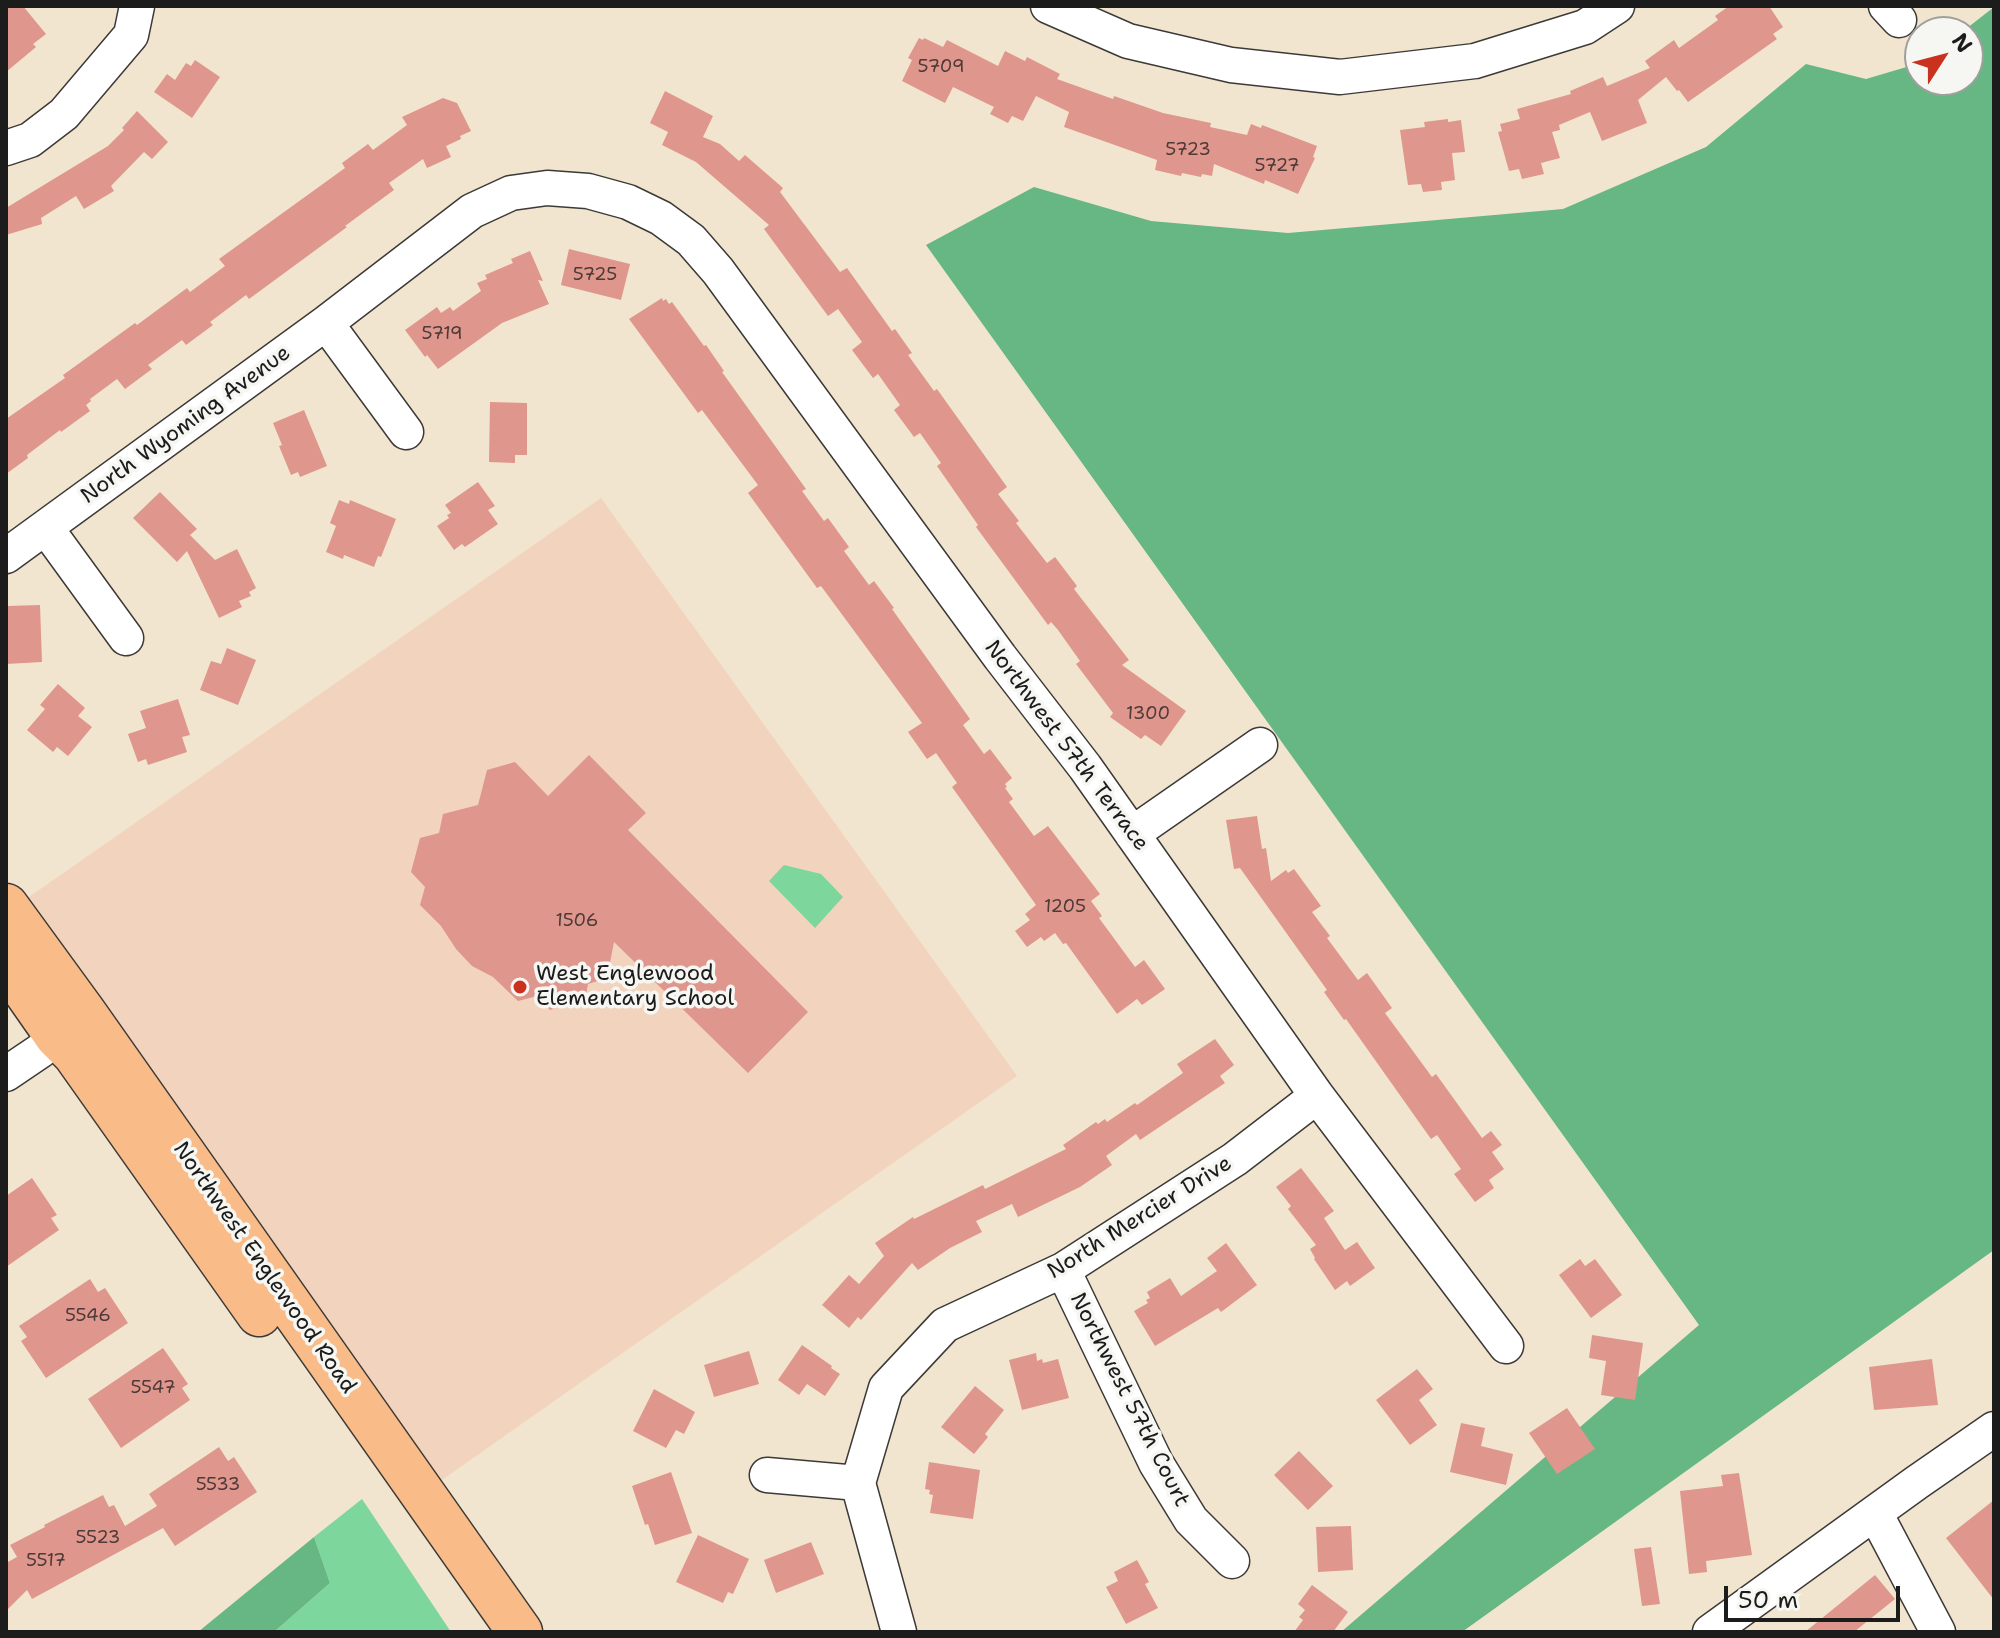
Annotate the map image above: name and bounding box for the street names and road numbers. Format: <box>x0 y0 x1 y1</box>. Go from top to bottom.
street label: North Wyoming Avenue <box>76 340 296 510</box>
street label: Northwest 57th Terrace <box>978 636 1154 856</box>
street label: Northwest Englewood Road <box>167 1137 361 1399</box>
street label: North Mercier Drive <box>1043 1151 1237 1285</box>
street label: Northwest 57th Court <box>1064 1289 1194 1511</box>

